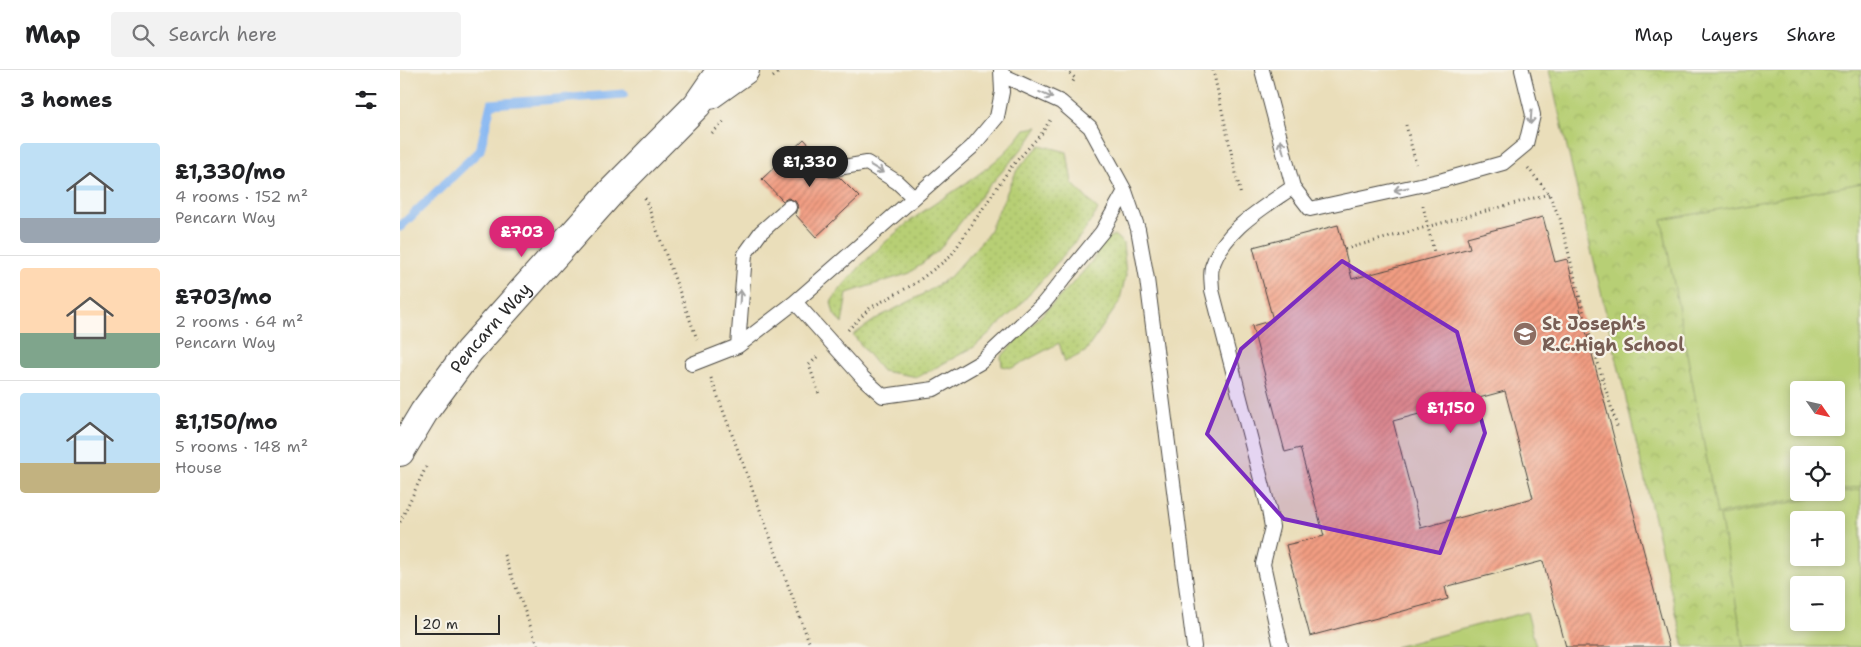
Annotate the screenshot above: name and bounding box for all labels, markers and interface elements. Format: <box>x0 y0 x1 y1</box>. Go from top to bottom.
search box <box>111 12 461 57</box>
text: Map <box>25 19 81 51</box>
icon: search <box>129 21 157 49</box>
text: Search here <box>169 22 277 47</box>
text: Map <box>1635 23 1673 47</box>
text: Layers <box>1701 23 1758 47</box>
text: Share <box>1786 23 1836 47</box>
text: 3 homes <box>20 86 112 114</box>
icon: filters <box>352 86 380 114</box>
one-way arrow <box>1038 91 1053 100</box>
one-way arrow <box>1526 109 1536 125</box>
one-way arrow <box>1277 139 1286 155</box>
pin: £1,330 <box>769 146 851 188</box>
text: £1,330 <box>783 151 837 172</box>
text: £1,330/mo <box>175 158 286 186</box>
icon: home <box>60 163 120 223</box>
one-way arrow <box>869 165 883 175</box>
one-way arrow <box>1394 185 1410 195</box>
text: 4 rooms · 152 m² <box>175 186 308 207</box>
text: Pencarn Way <box>175 207 276 228</box>
pin: £703 <box>492 216 552 258</box>
text: £703 <box>500 221 544 242</box>
street label: Pencarn Way <box>444 277 537 378</box>
text: £703/mo <box>175 283 272 311</box>
icon: home <box>60 288 120 348</box>
one-way arrow <box>736 289 745 305</box>
text: 2 rooms · 64 m² <box>175 311 303 332</box>
place label: St Joseph's R.C.High School <box>1542 312 1685 357</box>
school or university icon: St Joseph's R.C.High School <box>1512 321 1538 347</box>
text: Pencarn Way <box>175 332 276 353</box>
north arrow <box>1790 381 1845 436</box>
map controls <box>1790 381 1845 631</box>
pin: £1,150 <box>1410 392 1492 434</box>
text: £1,150 <box>1427 397 1475 418</box>
text: £1,150/mo <box>175 408 278 436</box>
icon: home <box>60 413 120 473</box>
text: 5 rooms · 148 m² <box>175 436 308 457</box>
button: locate <box>1790 446 1845 501</box>
text: House <box>175 457 222 478</box>
button: + <box>1790 511 1845 566</box>
button: − <box>1790 576 1845 631</box>
scale bar <box>415 612 500 635</box>
text: 20 m <box>422 615 458 633</box>

